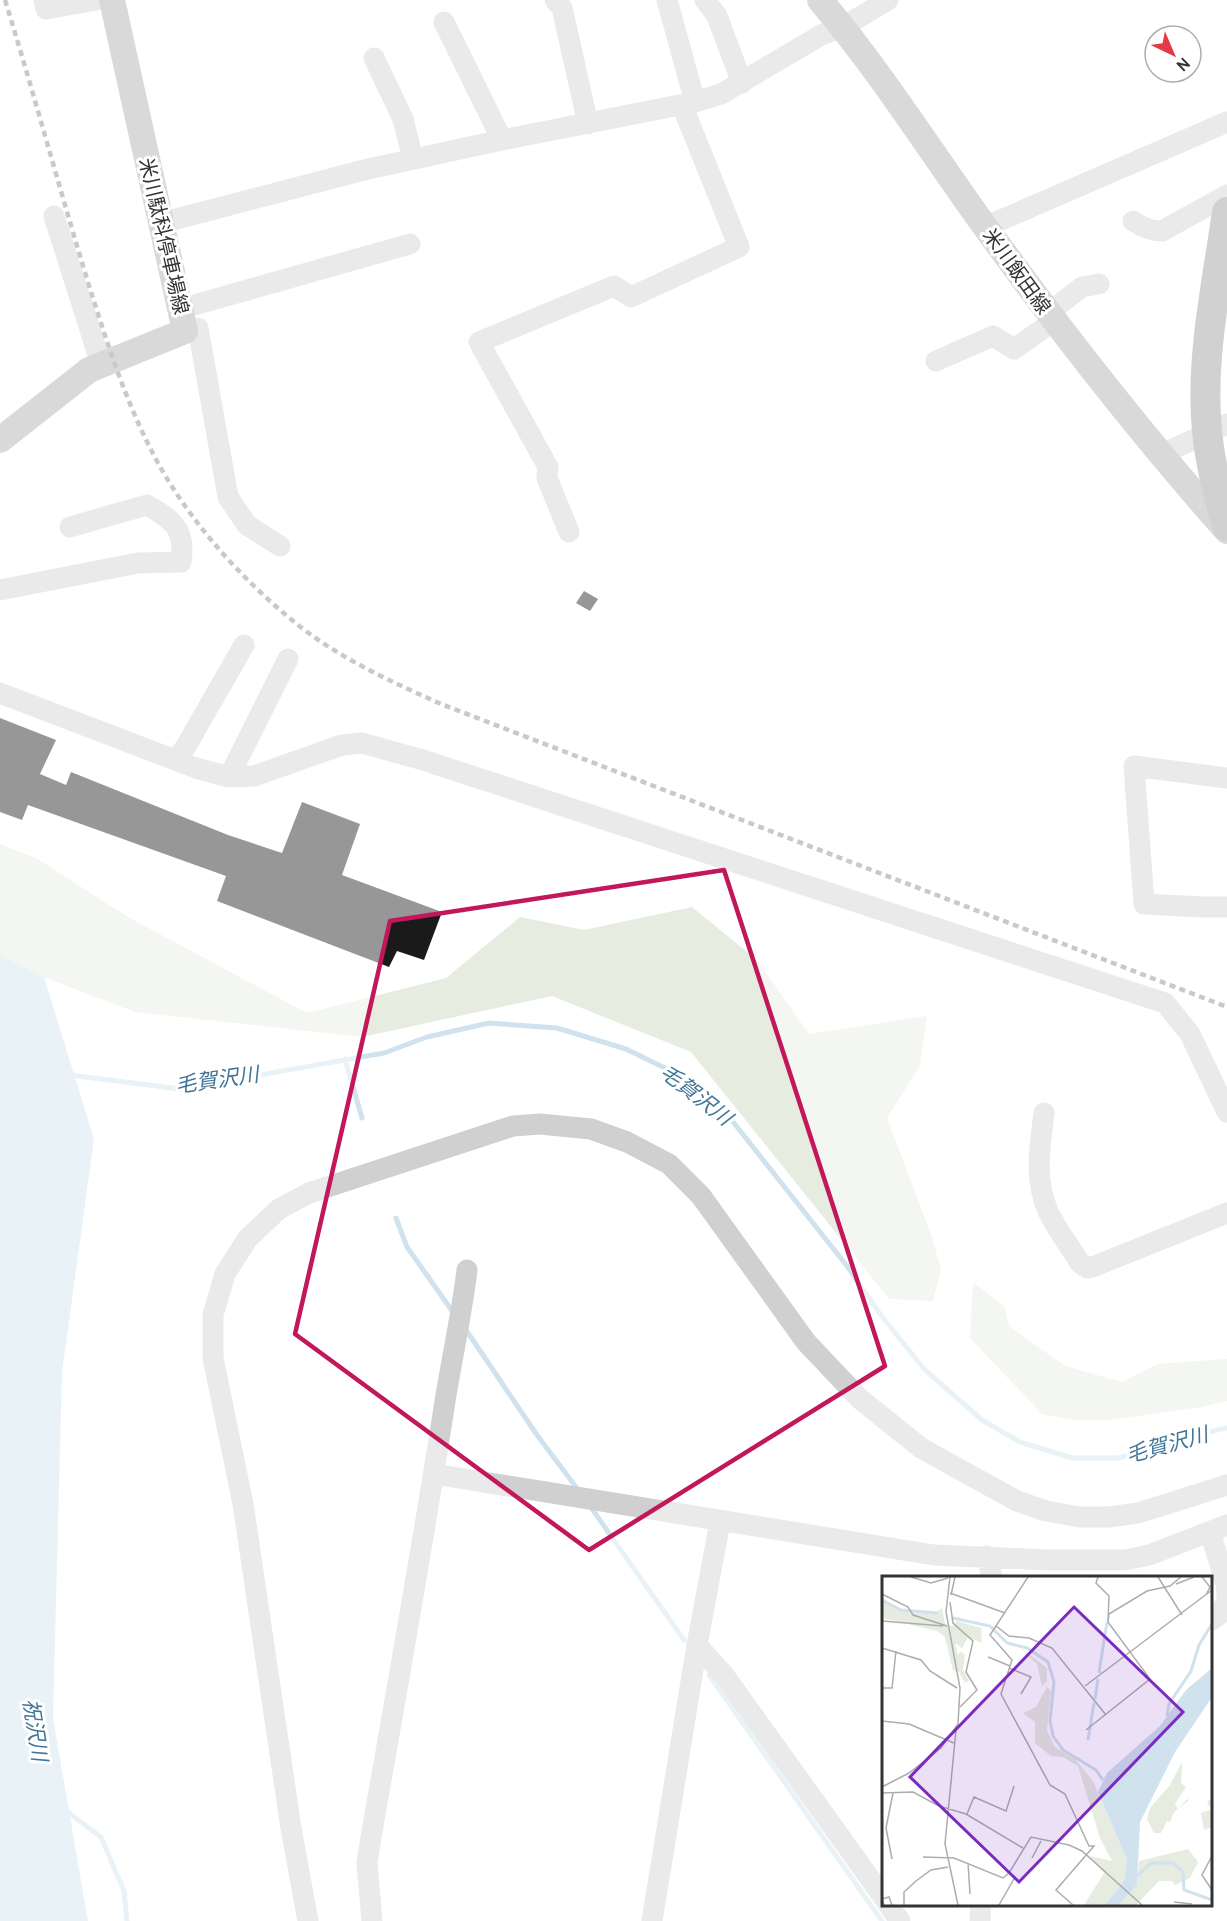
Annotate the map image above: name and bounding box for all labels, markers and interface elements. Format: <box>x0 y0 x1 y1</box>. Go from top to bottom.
north arrow <box>1143 24 1203 84</box>
text: N <box>1171 52 1193 75</box>
street label: 米川駄科停車場線 <box>131 156 193 317</box>
street label: 米川飯田線 <box>975 224 1055 320</box>
water label: 毛賀沢川 <box>654 1060 738 1134</box>
water label: 毛賀沢川 <box>174 1062 263 1101</box>
water label: 毛賀沢川 <box>1123 1422 1213 1470</box>
inset map <box>882 1576 1212 1906</box>
water label: 祝沢川 <box>15 1697 52 1765</box>

